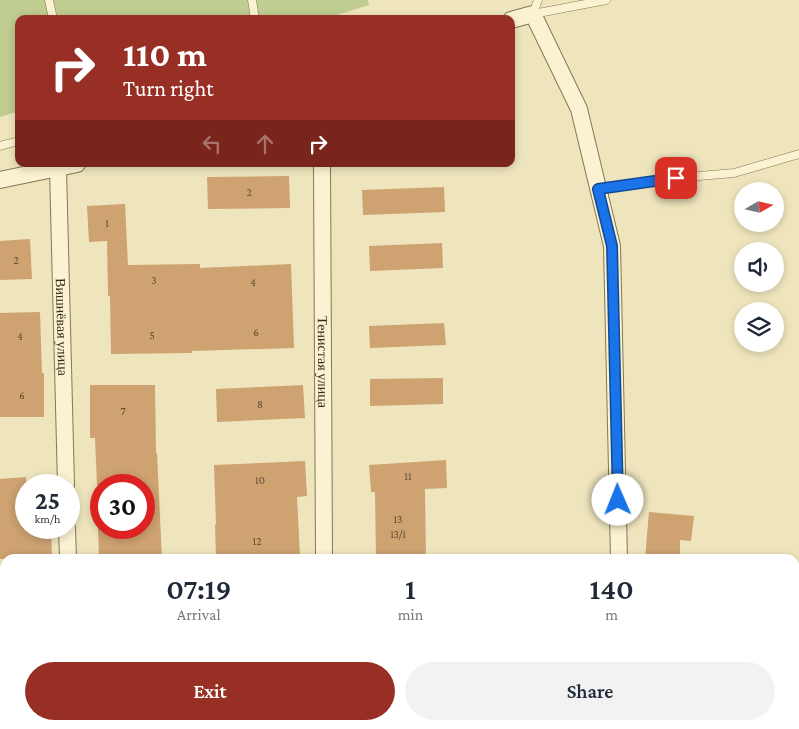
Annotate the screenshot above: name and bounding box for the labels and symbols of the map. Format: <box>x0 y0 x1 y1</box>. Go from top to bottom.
pin <box>655 157 697 199</box>
north arrow <box>734 182 784 232</box>
house number: 2 <box>246 186 252 198</box>
house number: 1 <box>105 217 109 229</box>
house number: 2 <box>13 254 19 266</box>
house number: 3 <box>151 274 157 286</box>
house number: 4 <box>250 276 256 288</box>
street label: Вишнёвая улица <box>53 278 71 377</box>
street label: Тенистая улица <box>315 316 331 409</box>
house number: 6 <box>253 326 259 338</box>
house number: 5 <box>149 329 155 341</box>
house number: 4 <box>17 330 23 342</box>
house number: 6 <box>19 389 25 401</box>
house number: 8 <box>257 398 263 410</box>
house number: 7 <box>120 405 126 417</box>
house number: 11 <box>404 470 412 482</box>
position arrow <box>591 473 643 525</box>
speed limit sign: 30 <box>90 474 155 539</box>
house number: 10 <box>255 474 265 486</box>
house number: 13 <box>394 513 402 525</box>
house number: 13/1 <box>390 528 406 540</box>
house number: 12 <box>253 535 261 547</box>

